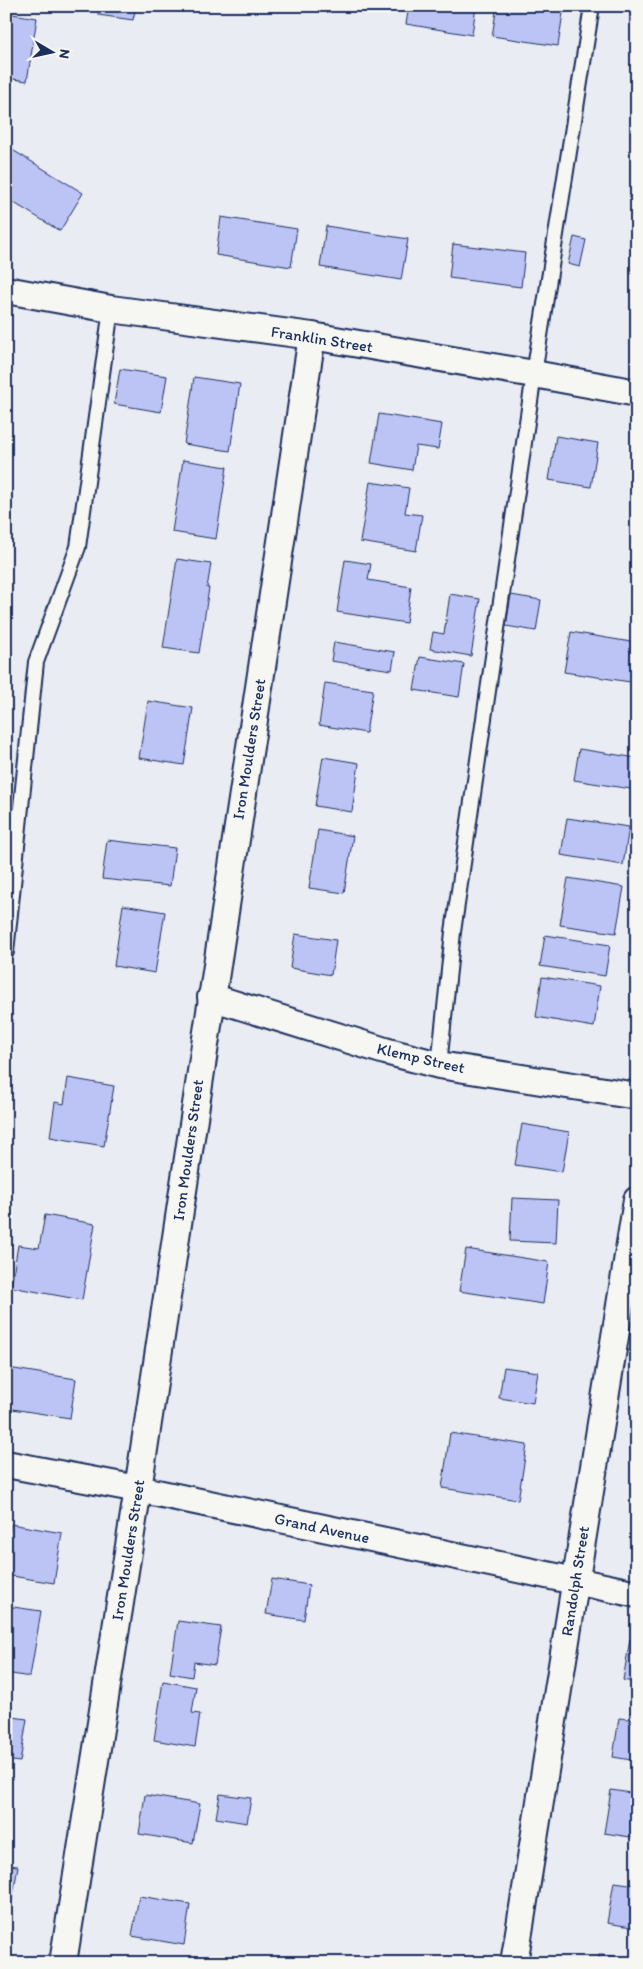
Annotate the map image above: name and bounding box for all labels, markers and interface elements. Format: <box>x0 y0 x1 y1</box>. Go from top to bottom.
north arrow <box>28 28 78 78</box>
text: N <box>55 48 73 60</box>
street label: Franklin Street <box>270 322 374 356</box>
street label: Iron Moulders Street <box>228 677 270 821</box>
street label: Klemp Street <box>375 1039 467 1077</box>
street label: Iron Moulders Street <box>169 1078 207 1222</box>
street label: Iron Moulders Street <box>107 1478 149 1622</box>
street label: Grand Avenue <box>273 1509 371 1547</box>
street label: Randolph Street <box>557 1525 593 1637</box>

